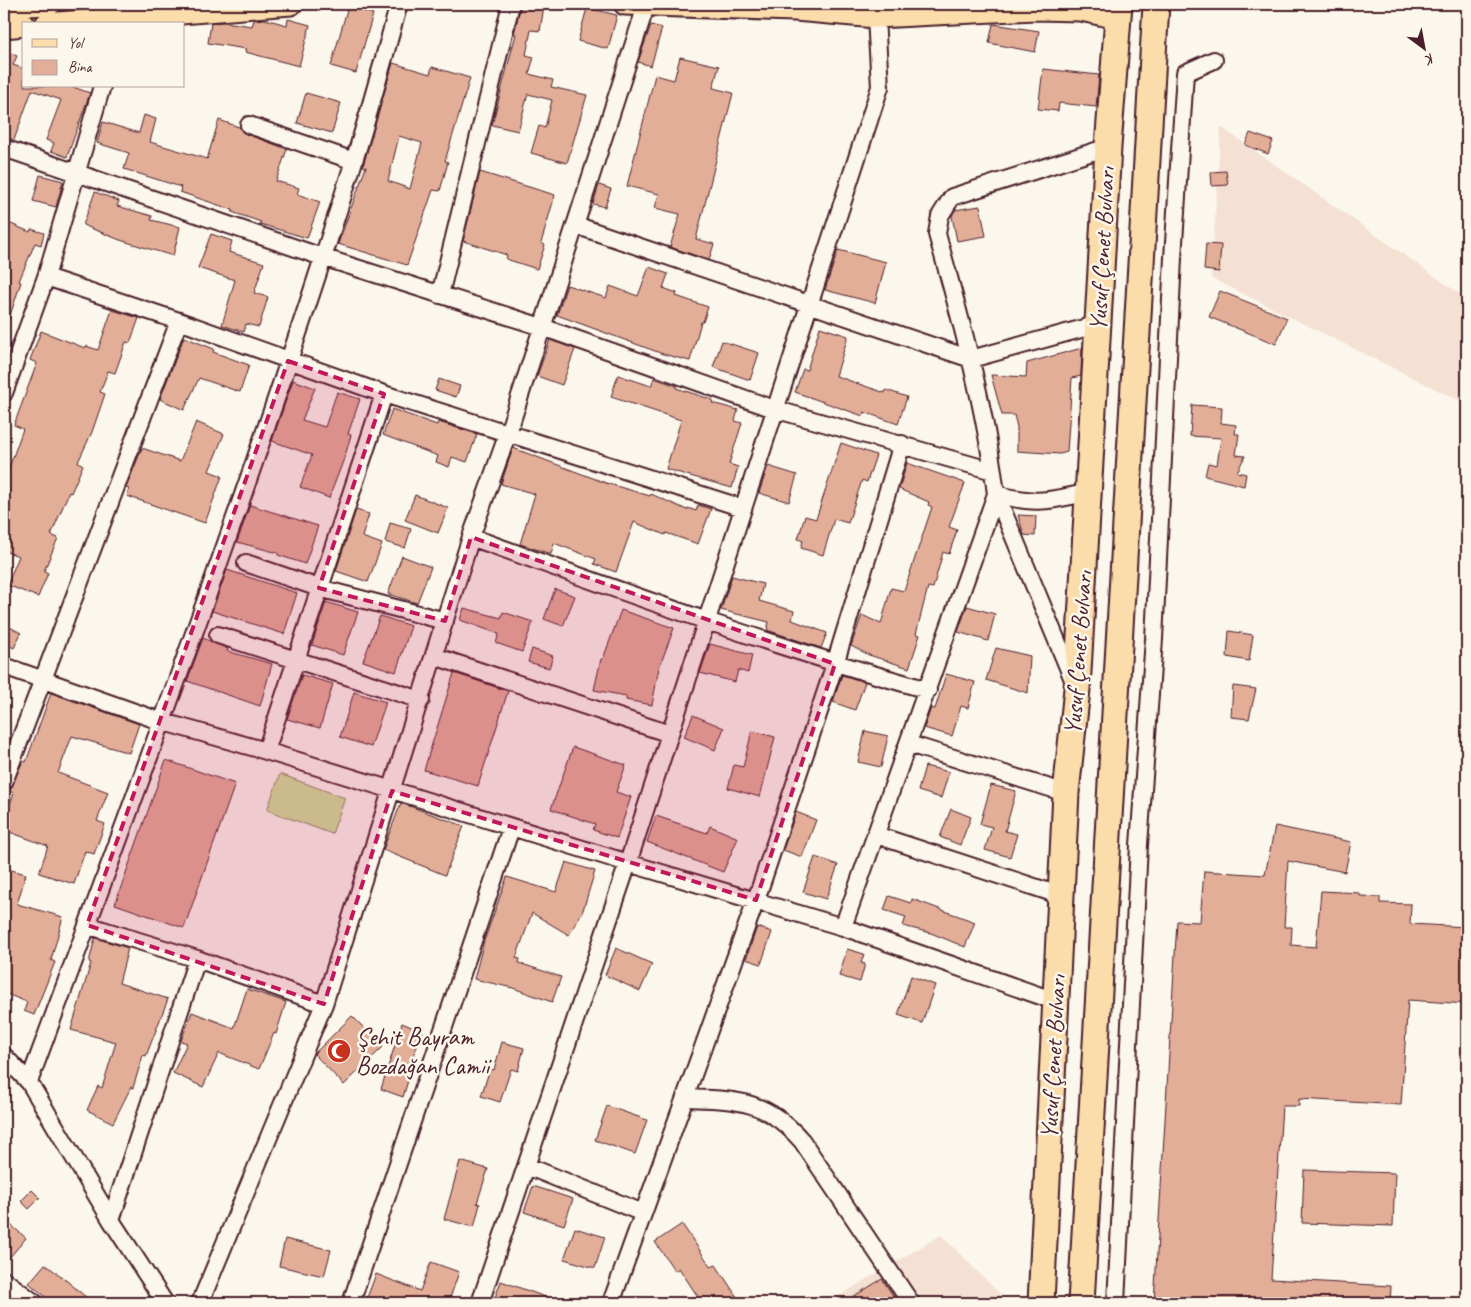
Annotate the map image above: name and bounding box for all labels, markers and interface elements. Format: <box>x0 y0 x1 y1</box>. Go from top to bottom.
legend <box>22 22 185 88</box>
north arrow <box>1398 22 1448 72</box>
text: Yol <box>68 34 85 53</box>
text: K <box>1421 50 1438 69</box>
text: Bina <box>68 58 93 77</box>
street label: Yusuf Çenet Bulvarı <box>1082 165 1122 332</box>
street label: Yusuf Çenet Bulvarı <box>1056 569 1100 736</box>
street label: Yusuf Çenet Bulvarı <box>1033 973 1073 1140</box>
place label: Şehit Bayram Bozdağan Camii <box>356 1021 492 1082</box>
mosque icon: Şehit Bayram Bozdağan Camii <box>326 1038 352 1064</box>

